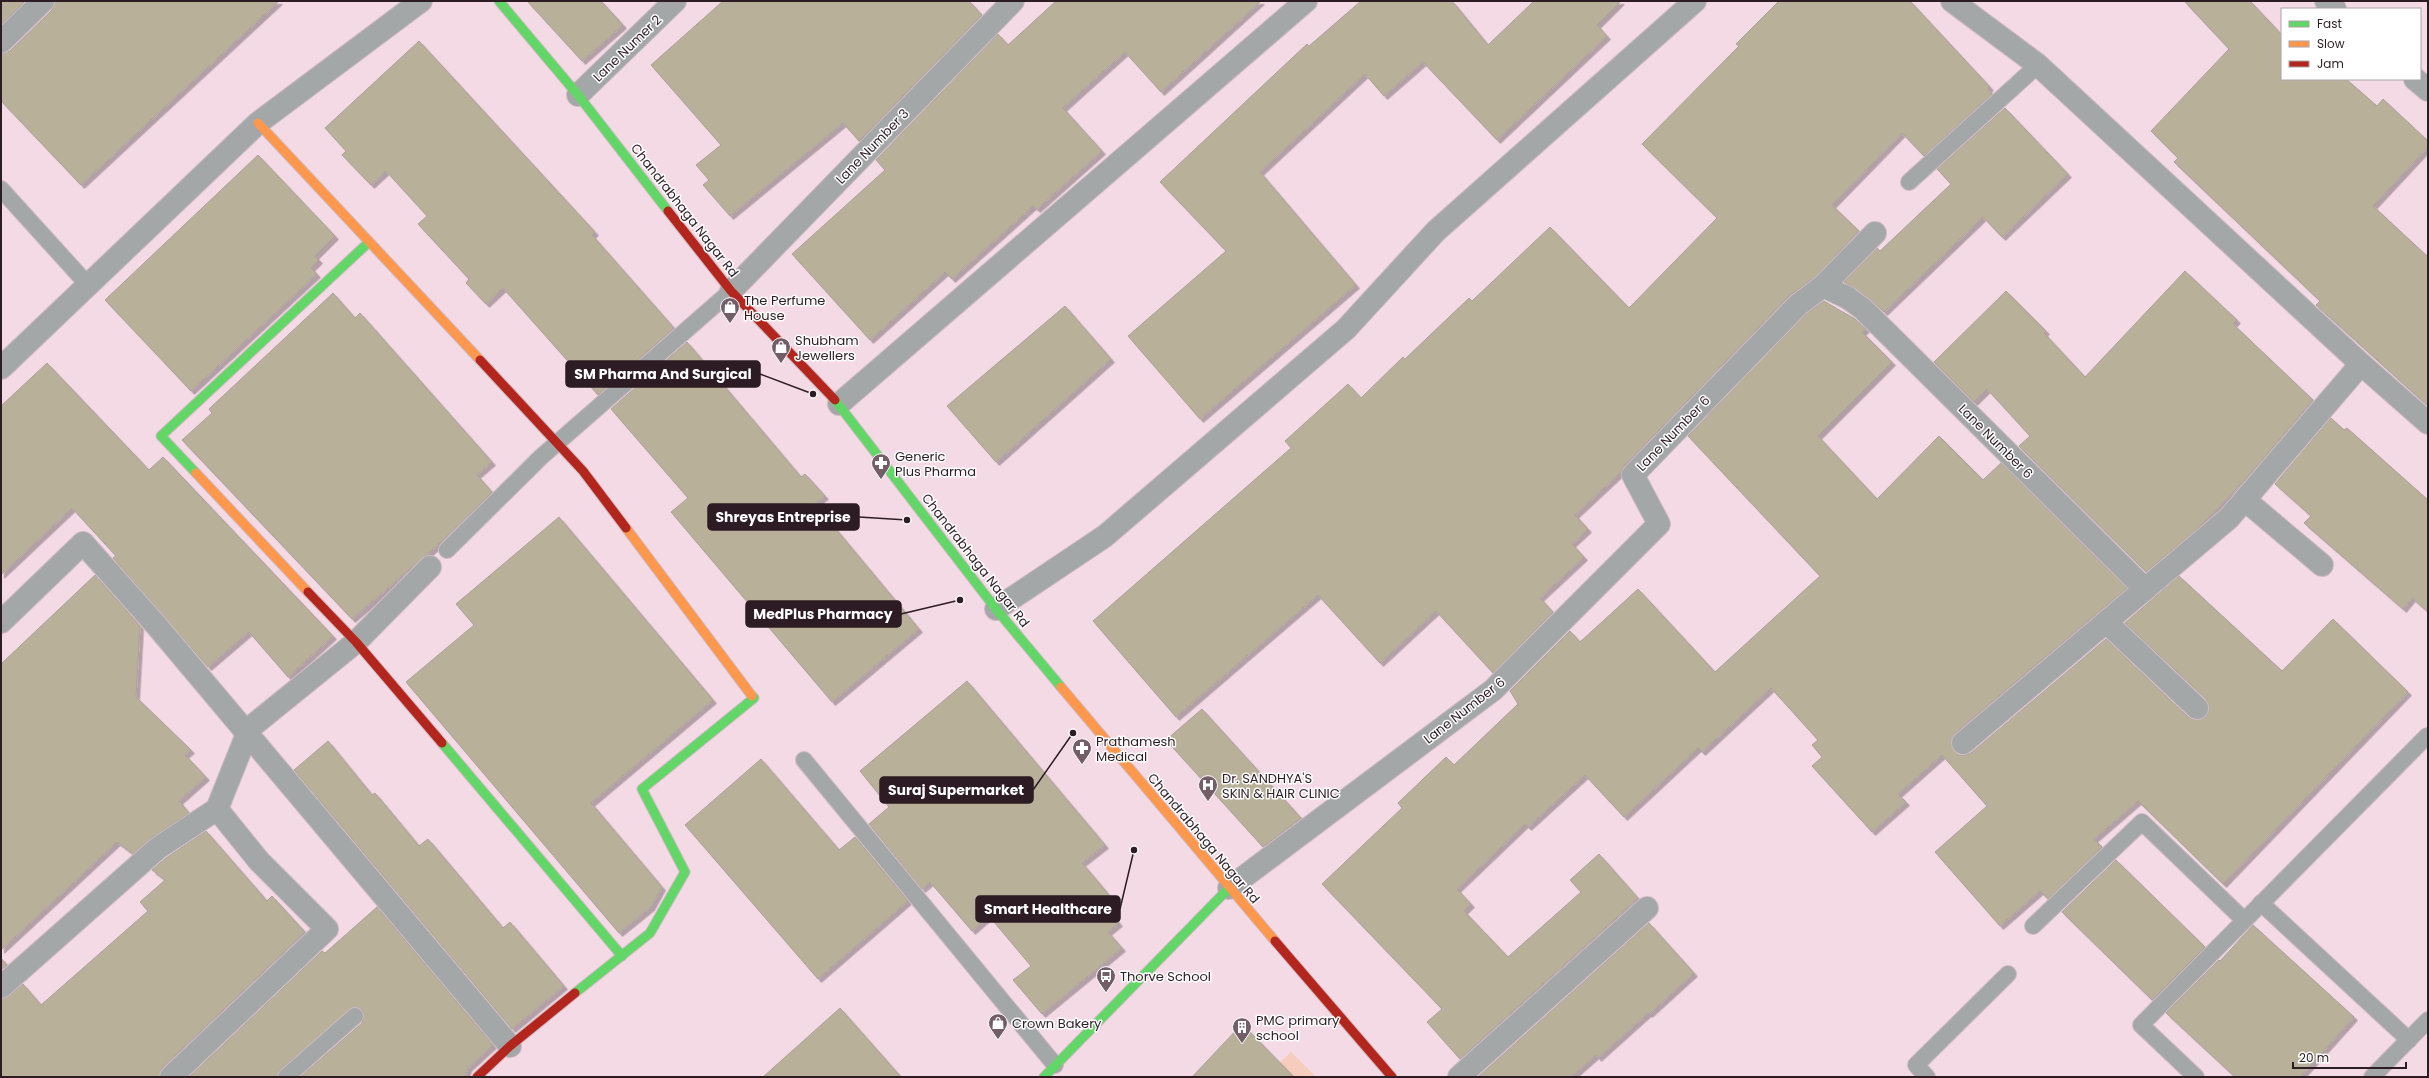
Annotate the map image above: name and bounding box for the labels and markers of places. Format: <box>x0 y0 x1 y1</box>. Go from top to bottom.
place label: The Perfume House <box>744 291 825 325</box>
shop icon: The Perfume House <box>719 296 741 324</box>
place label: Shubham Jewellers <box>795 331 859 365</box>
shop icon: Shubham Jewellers <box>770 336 792 364</box>
callout: SM Pharma And Surgical <box>566 361 760 387</box>
place label: Generic Plus Pharma <box>895 447 976 481</box>
pharmacy icon: Generic Plus Pharma <box>870 452 892 480</box>
callout: Shreyas Entreprise <box>708 504 859 530</box>
callout: MedPlus Pharmacy <box>746 601 901 627</box>
place label: Prathamesh Medical <box>1096 732 1176 766</box>
pharmacy icon: Prathamesh Medical <box>1071 737 1093 765</box>
place label: Dr. SANDHYA'S SKIN & HAIR CLINIC <box>1222 769 1340 803</box>
hospital icon: Dr. SANDHYA'S SKIN & HAIR CLINIC <box>1197 774 1219 802</box>
callout: Suraj Supermarket <box>880 777 1033 803</box>
callout: Smart Healthcare <box>976 896 1120 922</box>
bus stop icon: Thorve School <box>1095 965 1117 993</box>
place label: Thorve School <box>1120 967 1211 986</box>
place label: PMC primary school <box>1256 1011 1340 1045</box>
shop icon: Crown Bakery <box>987 1012 1009 1040</box>
place label: Crown Bakery <box>1012 1014 1102 1033</box>
building icon: PMC primary school <box>1231 1016 1253 1044</box>

